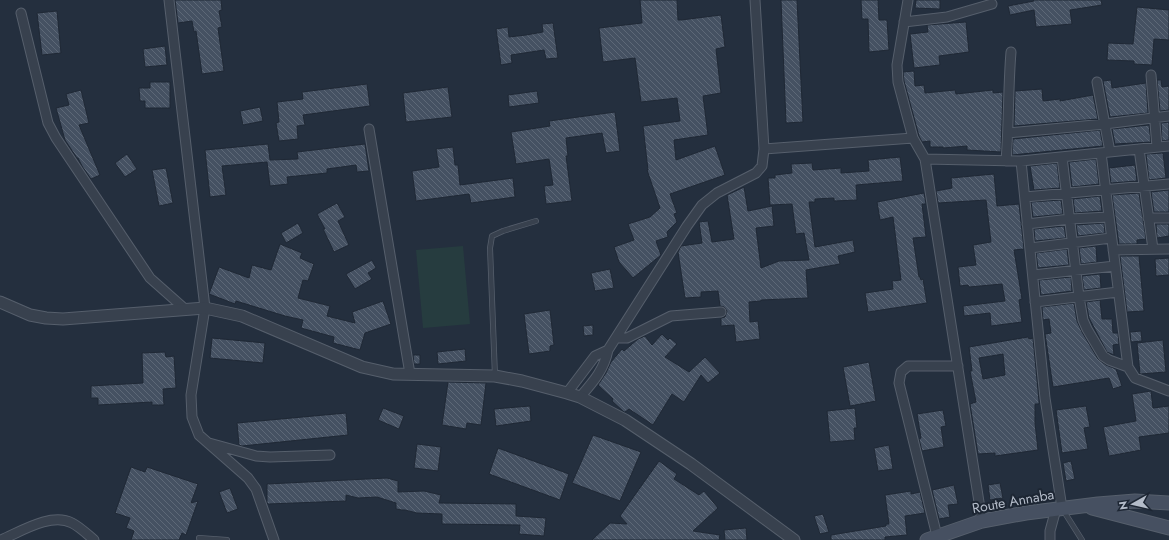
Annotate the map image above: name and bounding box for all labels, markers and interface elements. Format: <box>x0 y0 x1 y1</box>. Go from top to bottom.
street label: Route Annaba <box>970 484 1056 518</box>
north arrow <box>1113 484 1153 524</box>
text: N <box>1115 500 1132 511</box>

